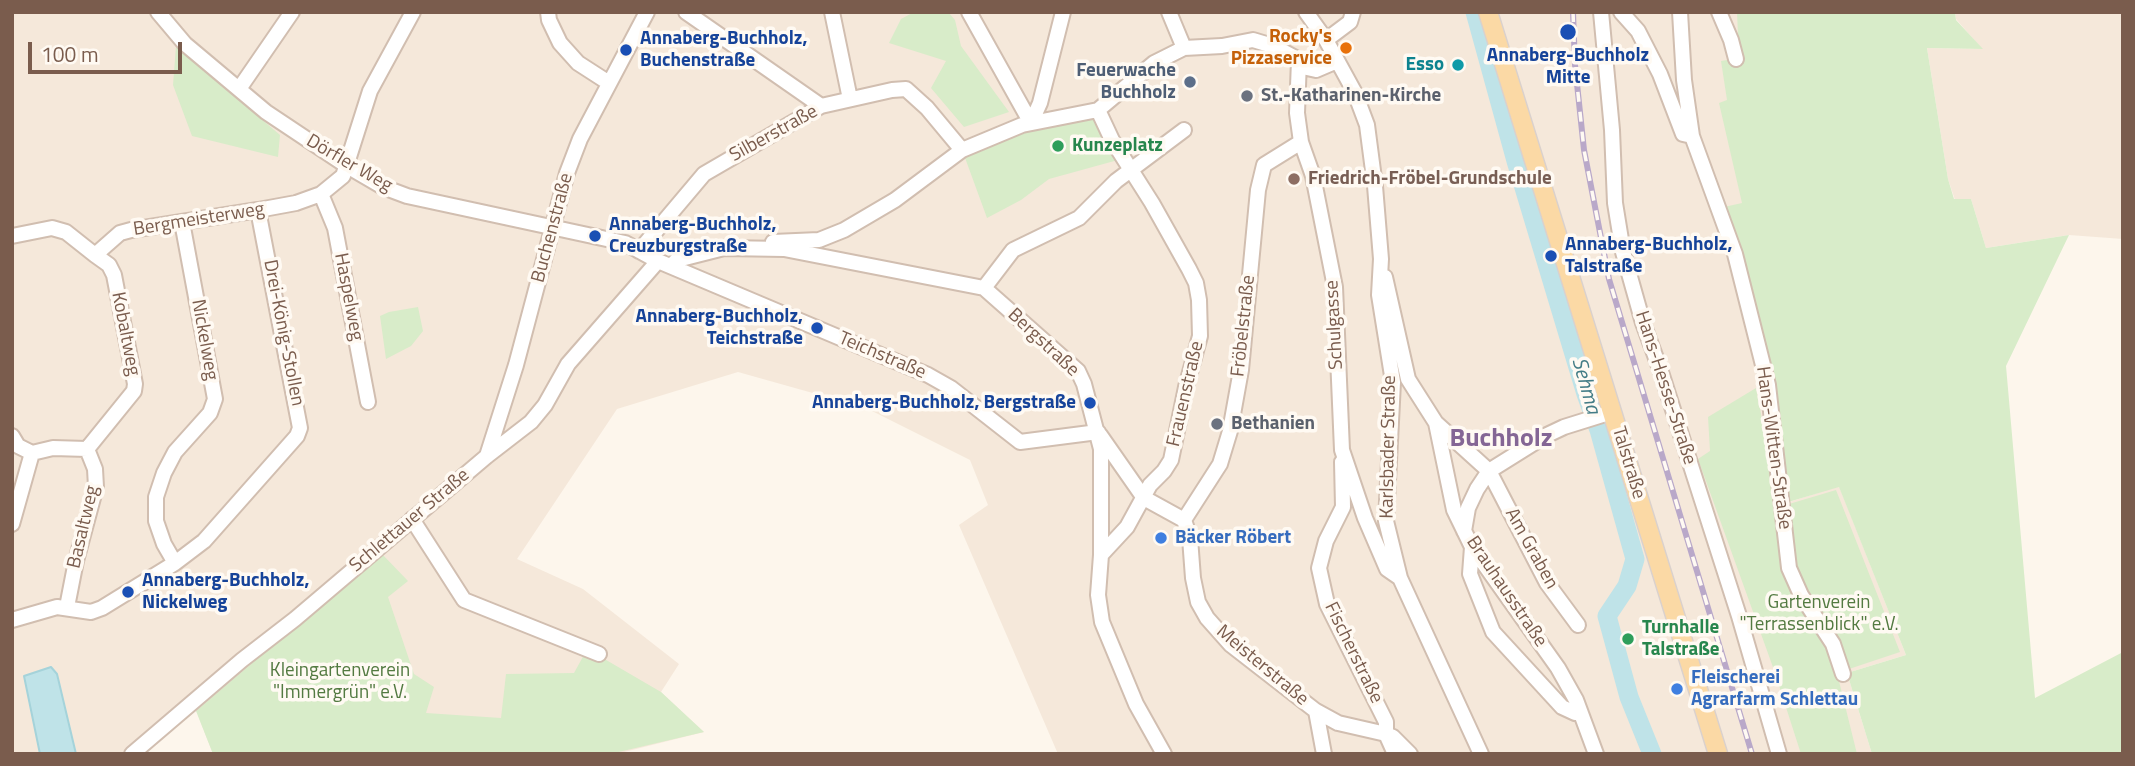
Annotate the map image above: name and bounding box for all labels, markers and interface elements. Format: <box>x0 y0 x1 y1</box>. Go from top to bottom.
marker: Annaberg-Buchholz Mitte <box>1558 22 1578 42</box>
place label: Rocky's Pizzaservice <box>1231 26 1332 70</box>
scale bar <box>32 28 186 72</box>
place label: Annaberg-Buchholz, Buchenstraße <box>640 28 807 72</box>
text: 100 m <box>41 38 98 70</box>
marker: Rocky's Pizzaservice <box>1338 40 1354 56</box>
marker: Annaberg-Buchholz, Buchenstraße <box>618 42 634 58</box>
place label: Annaberg-Buchholz Mitte <box>1487 45 1649 89</box>
place label: Esso <box>1405 54 1444 76</box>
marker: Esso <box>1450 57 1466 73</box>
place label: Feuerwache Buchholz <box>1076 60 1176 104</box>
marker: Feuerwache Buchholz <box>1182 74 1198 90</box>
place label: St.-Katharinen-Kirche <box>1261 85 1441 107</box>
marker: St.-Katharinen-Kirche <box>1239 88 1255 104</box>
street label: Silberstraße <box>726 100 822 168</box>
street label: Dörfler Weg <box>302 130 396 198</box>
place label: Kunzeplatz <box>1072 135 1163 157</box>
marker: Kunzeplatz <box>1050 138 1066 154</box>
place label: Friedrich-Fröbel-Grundschule <box>1308 168 1552 190</box>
street label: Buchenstraße <box>527 171 579 285</box>
marker: Friedrich-Fröbel-Grundschule <box>1286 171 1302 187</box>
street label: Bergmeisterweg <box>132 198 266 242</box>
place label: Annaberg-Buchholz, Creuzburgstraße <box>609 214 776 258</box>
marker: Annaberg-Buchholz, Creuzburgstraße <box>587 228 603 244</box>
place label: Annaberg-Buchholz, Talstraße <box>1565 234 1732 278</box>
marker: Annaberg-Buchholz, Talstraße <box>1543 248 1559 264</box>
street label: Haspelweg <box>328 251 368 343</box>
street label: Drei-König-Stollen <box>258 258 308 408</box>
street label: Fröbelstraße <box>1227 274 1261 378</box>
street label: Schulgasse <box>1321 280 1349 370</box>
street label: Kobaltweg <box>106 290 144 378</box>
street label: Nickelweg <box>186 298 222 382</box>
street label: Bergstraße <box>1002 304 1084 382</box>
place label: Annaberg-Buchholz, Teichstraße <box>636 306 803 350</box>
street label: Hans-Hesse-Straße <box>1629 308 1701 468</box>
marker: Annaberg-Buchholz, Teichstraße <box>809 320 825 336</box>
street label: Teichstraße <box>835 327 929 385</box>
street label: Frauenstraße <box>1163 339 1209 449</box>
water label: Sehma <box>1565 355 1605 417</box>
street label: Hans-Witten-Straße <box>1750 365 1796 531</box>
street label: Karlsbader Straße <box>1376 375 1402 519</box>
place label: Annaberg-Buchholz, Bergstraße <box>812 392 1076 414</box>
marker: Annaberg-Buchholz, Bergstraße <box>1082 395 1098 411</box>
place label: Bethanien <box>1231 413 1315 435</box>
marker: Bethanien <box>1209 416 1225 432</box>
district label: Buchholz <box>1449 424 1553 456</box>
street label: Talstraße <box>1606 424 1650 502</box>
street label: Schlettauer Straße <box>345 464 475 578</box>
street label: Basaltweg <box>63 483 105 571</box>
street label: Am Graben <box>1499 505 1563 593</box>
place label: Bäcker Röbert <box>1175 527 1291 549</box>
marker: Bäcker Röbert <box>1153 530 1169 546</box>
street label: Brauhausstraße <box>1461 532 1551 652</box>
place label: Annaberg-Buchholz, Nickelweg <box>142 570 309 614</box>
marker: Annaberg-Buchholz, Nickelweg <box>120 584 136 600</box>
park label: Gartenverein "Terrassenblick" e.V. <box>1739 592 1899 636</box>
street label: Fischerstraße <box>1319 599 1387 707</box>
place label: Turnhalle Talstraße <box>1642 617 1719 661</box>
street label: Meisterstraße <box>1211 621 1313 711</box>
marker: Turnhalle Talstraße <box>1620 631 1636 647</box>
park label: Kleingartenverein "Immergrün" e.V. <box>270 660 410 704</box>
place label: Fleischerei Agrarfarm Schlettau <box>1691 667 1858 711</box>
marker: Fleischerei Agrarfarm Schlettau <box>1669 681 1685 697</box>

